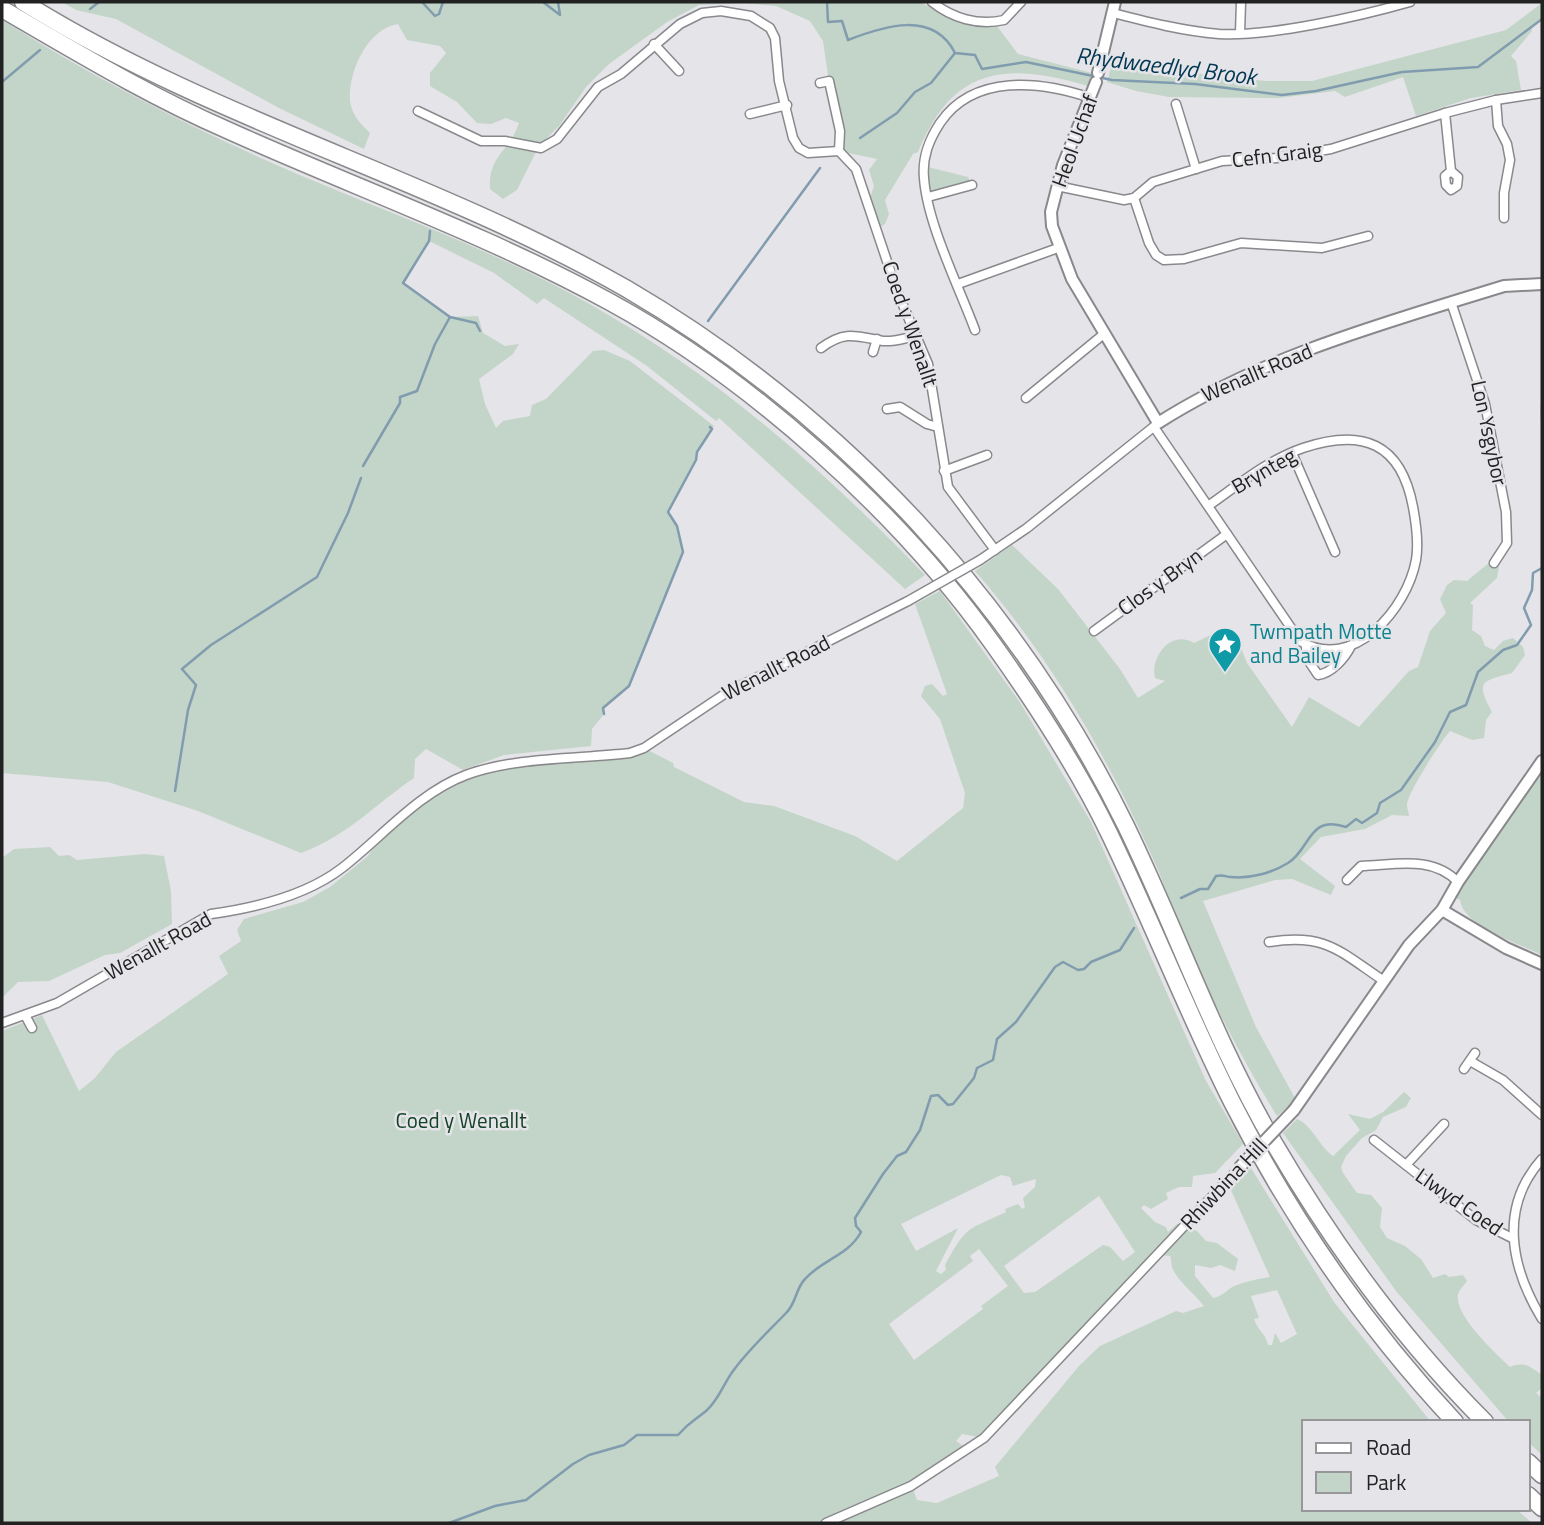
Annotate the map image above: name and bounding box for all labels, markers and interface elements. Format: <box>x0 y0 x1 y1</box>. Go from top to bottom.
water label: Rhydwaedlyd Brook <box>1074 37 1261 94</box>
street label: Heol Uchaf <box>1043 90 1106 191</box>
street label: Cefn Graig <box>1230 133 1324 175</box>
street label: Coed y Wenallt <box>874 257 948 391</box>
street label: Wenallt Road <box>1196 334 1317 410</box>
street label: Lon Ysgybor <box>1463 377 1517 488</box>
street label: Brynteg <box>1225 439 1302 502</box>
street label: Clos y Bryn <box>1110 539 1209 623</box>
place label: Twmpath Motte and Bailey <box>1250 615 1392 671</box>
place icon: Twmpath Motte and Bailey <box>1206 625 1244 674</box>
street label: Wenallt Road <box>716 626 835 708</box>
street label: Wenallt Road <box>98 903 217 988</box>
park label: Coed y Wenallt <box>395 1104 527 1136</box>
street label: Rhiwbina Hill <box>1172 1130 1274 1236</box>
street label: Llwyd Coed <box>1409 1159 1510 1243</box>
legend <box>1302 1420 1530 1511</box>
text: Road <box>1366 1431 1411 1463</box>
text: Park <box>1366 1466 1406 1498</box>

